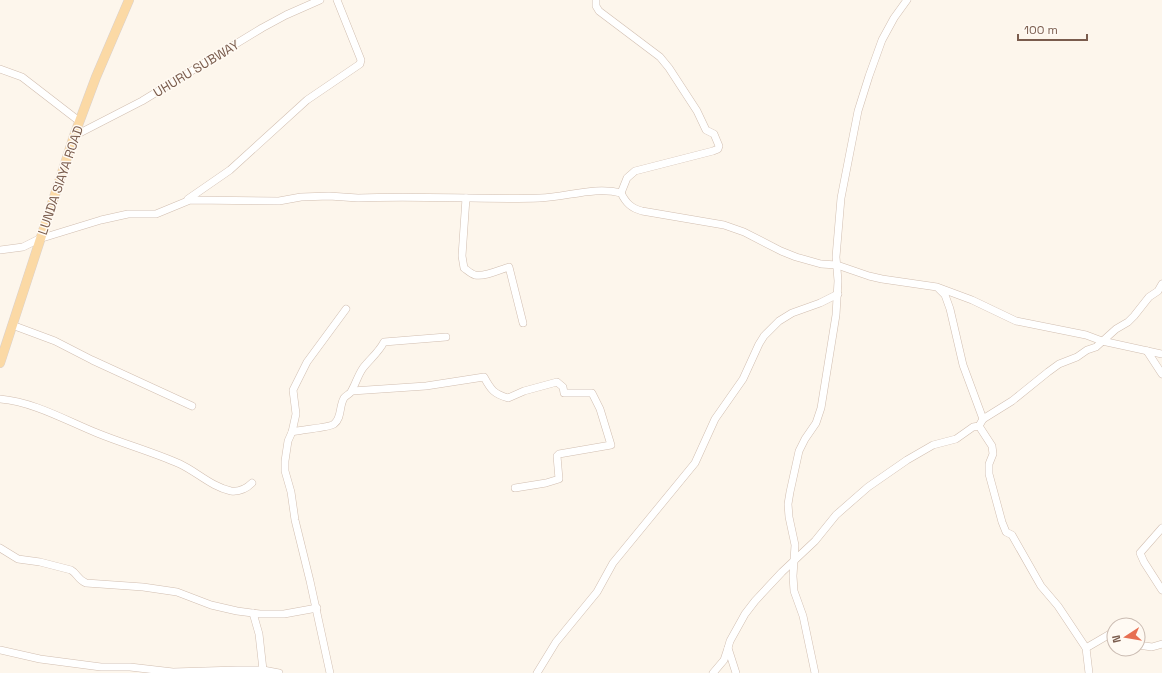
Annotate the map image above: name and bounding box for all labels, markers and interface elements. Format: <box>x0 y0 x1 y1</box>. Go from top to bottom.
scale bar <box>1018 16 1087 42</box>
text: 100 m <box>1024 22 1058 38</box>
street label: UHURU SUBWAY <box>150 36 242 101</box>
street label: LUNDA SIAYA ROAD <box>34 123 87 237</box>
north arrow <box>1106 617 1146 657</box>
text: N <box>1109 634 1124 644</box>

